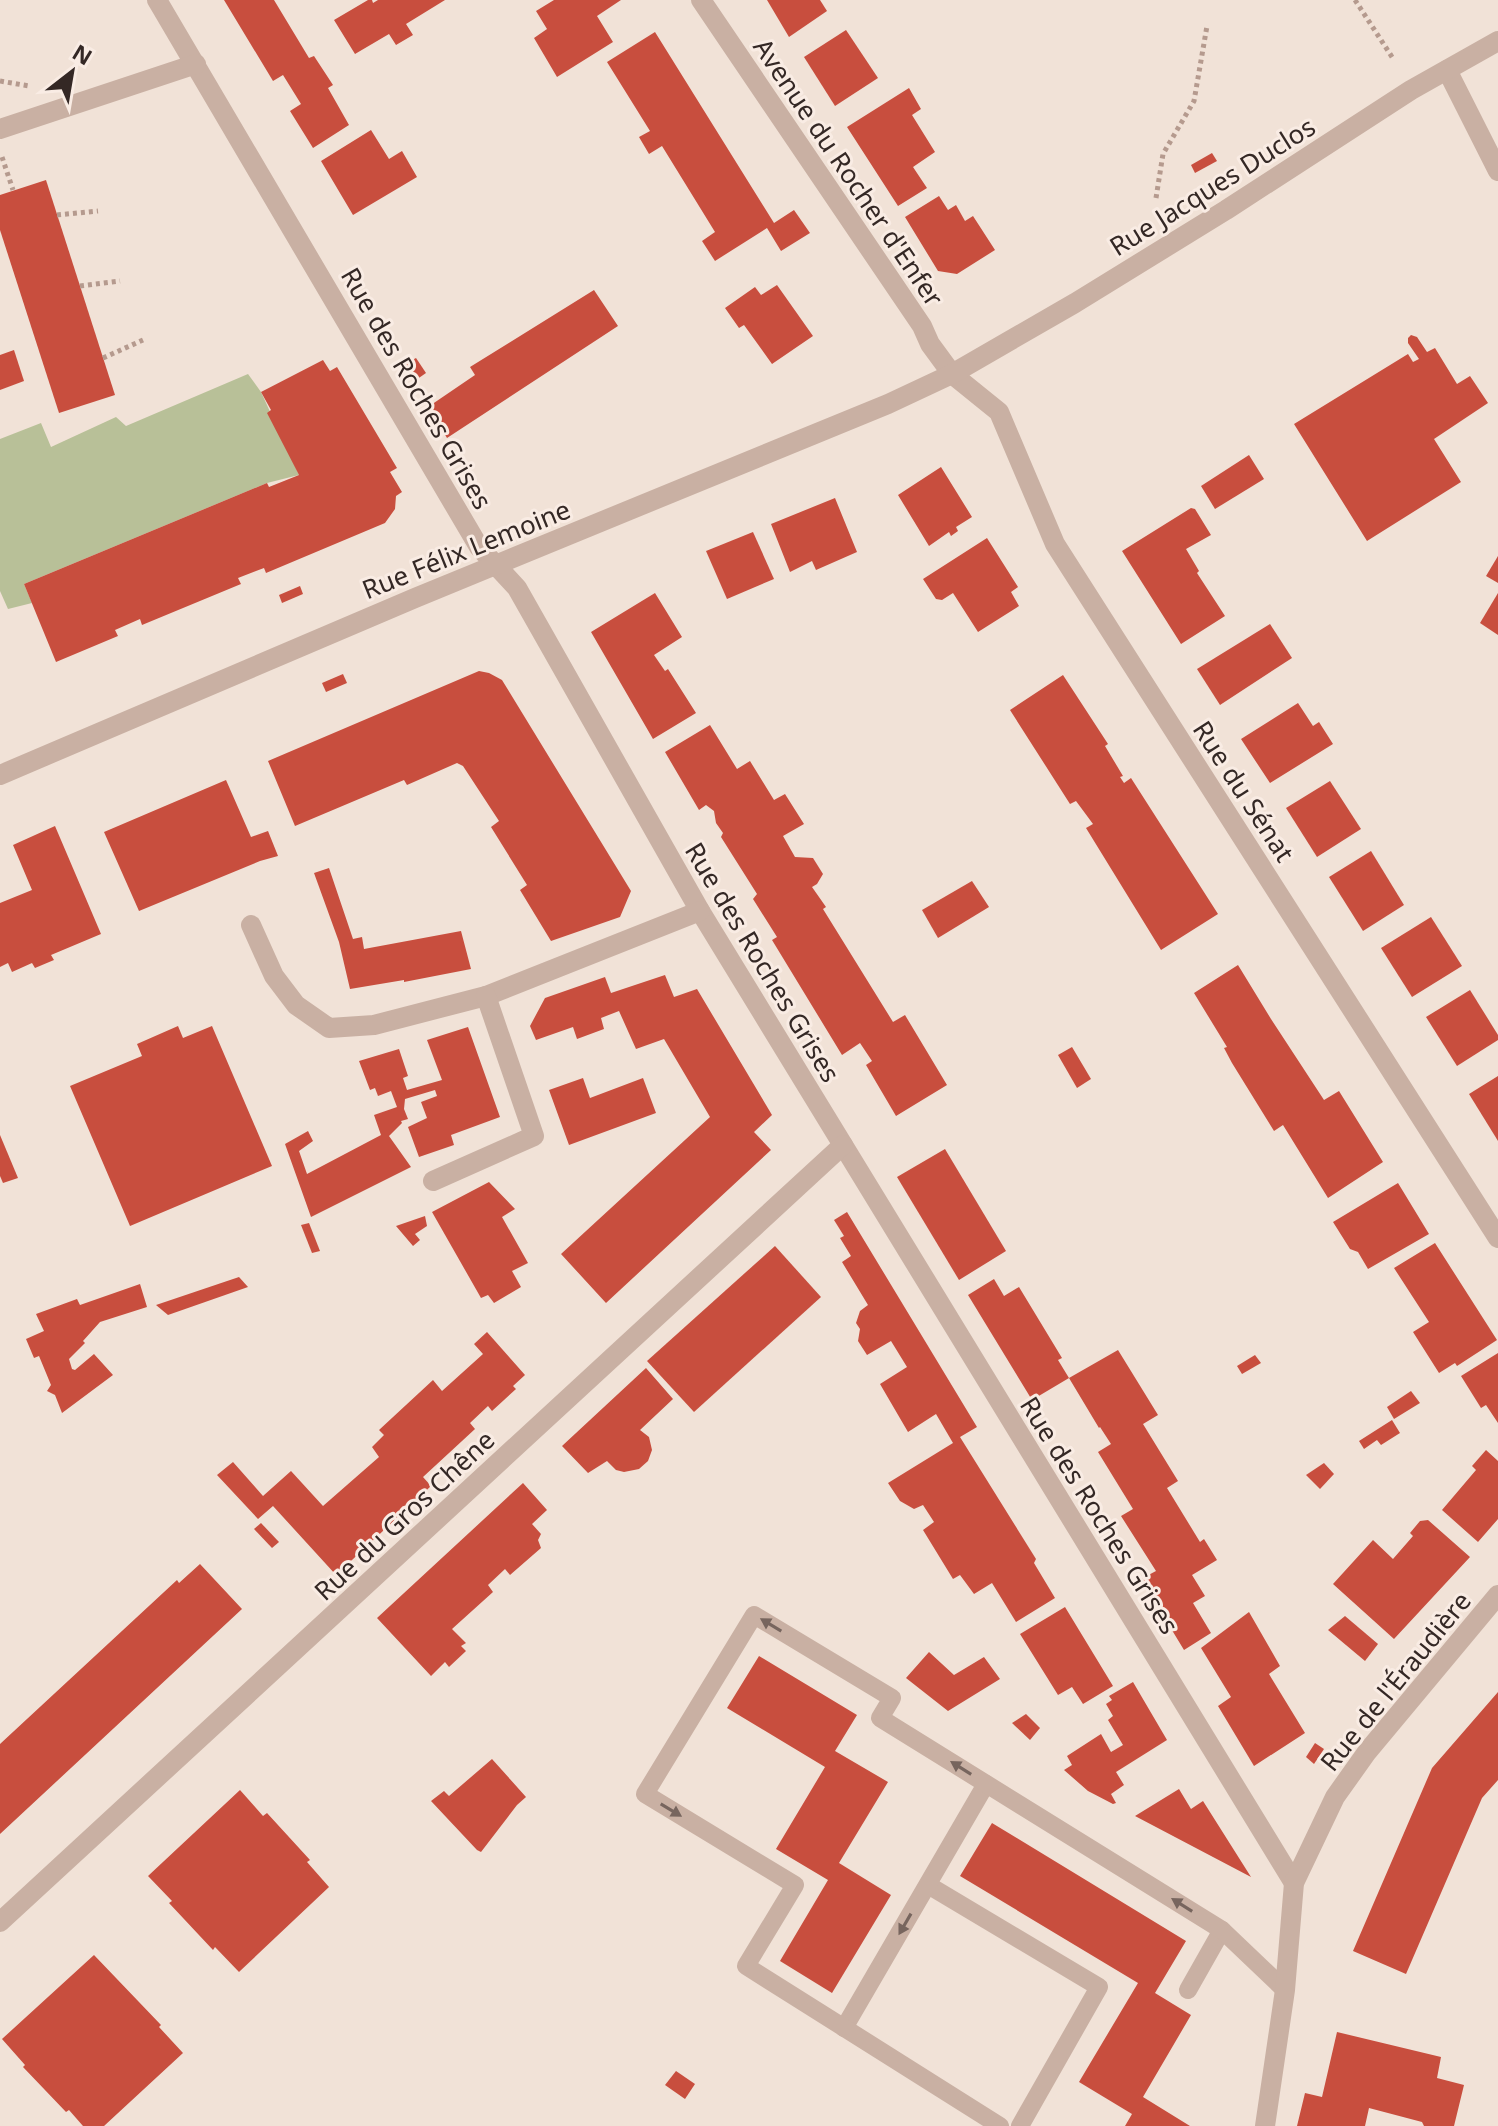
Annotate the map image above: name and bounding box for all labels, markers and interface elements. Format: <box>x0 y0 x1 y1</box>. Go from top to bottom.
street label: Avenue du Rocher d'Enfer <box>746 31 952 313</box>
north arrow <box>32 32 112 112</box>
text: N <box>67 37 98 71</box>
street label: Rue Jacques Duclos <box>1102 108 1322 264</box>
street label: Rue des Roches Grises <box>333 260 501 516</box>
street label: Rue Félix Lemoine <box>357 491 575 607</box>
street label: Rue du Sénat <box>1185 713 1303 869</box>
street label: Rue des Roches Grises <box>677 835 849 1089</box>
street label: Rue des Roches Grises <box>1012 1389 1188 1641</box>
street label: Rue du Gros Chêne <box>306 1422 502 1608</box>
street label: Rue de l'Éraudière <box>1311 1584 1479 1778</box>
one-way arrow <box>760 1618 782 1632</box>
one-way arrow <box>950 1762 972 1776</box>
one-way arrow <box>660 1803 682 1817</box>
one-way arrow <box>1171 1898 1193 1912</box>
one-way arrow <box>898 1913 912 1935</box>

